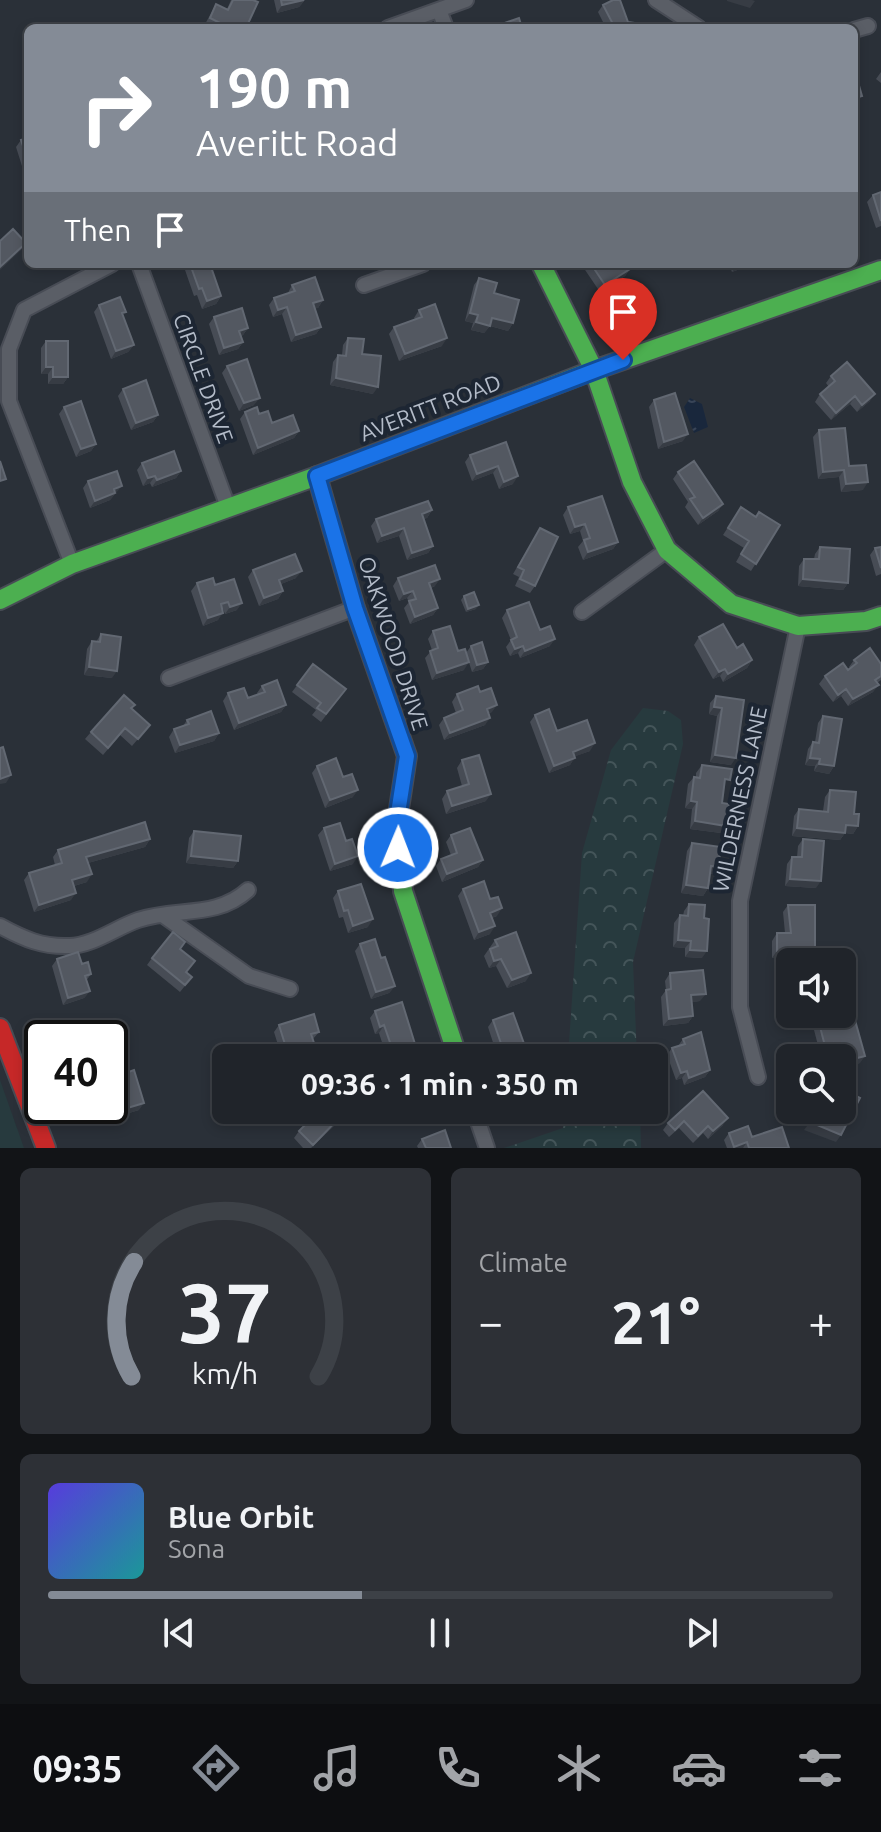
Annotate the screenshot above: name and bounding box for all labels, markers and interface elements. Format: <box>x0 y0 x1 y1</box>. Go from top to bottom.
icon: right <box>64 56 168 160</box>
text: 190 m <box>196 56 352 119</box>
text: Averitt Road <box>196 122 398 163</box>
icon: arrive <box>148 208 192 252</box>
text: Then <box>64 213 132 247</box>
pin <box>589 278 657 360</box>
icon: arrive <box>601 290 645 334</box>
street label: CIRCLE DRIVE <box>169 310 239 446</box>
street label: AVERITT ROAD <box>356 369 504 445</box>
street label: OAKWOOD DRIVE <box>354 553 434 733</box>
street label: WILDERNESS LANE <box>707 704 771 894</box>
position arrow <box>356 806 440 890</box>
map controls <box>776 948 856 1124</box>
button: sound <box>776 948 856 1028</box>
speed limit sign: 40 <box>24 1020 128 1124</box>
button: search <box>776 1044 856 1124</box>
text: 09:36 · 1 min · 350 m <box>301 1067 579 1101</box>
text: Climate <box>479 1248 568 1277</box>
text: 37 <box>178 1265 272 1359</box>
text: 21° <box>611 1288 700 1355</box>
text: − <box>479 1297 503 1346</box>
text: + <box>808 1297 833 1346</box>
text: km/h <box>192 1357 258 1389</box>
text: Blue Orbit <box>168 1500 314 1534</box>
text: Sona <box>168 1534 225 1563</box>
icon: previous <box>157 1611 201 1655</box>
icon: pause <box>418 1611 462 1655</box>
icon: next <box>680 1611 724 1655</box>
icon: directions <box>188 1740 244 1796</box>
icon: music <box>309 1740 365 1796</box>
icon: phone <box>430 1740 486 1796</box>
icon: climate <box>551 1740 607 1796</box>
icon: car <box>671 1740 727 1796</box>
icon: filters <box>792 1740 848 1796</box>
text: 09:35 <box>32 1748 123 1789</box>

